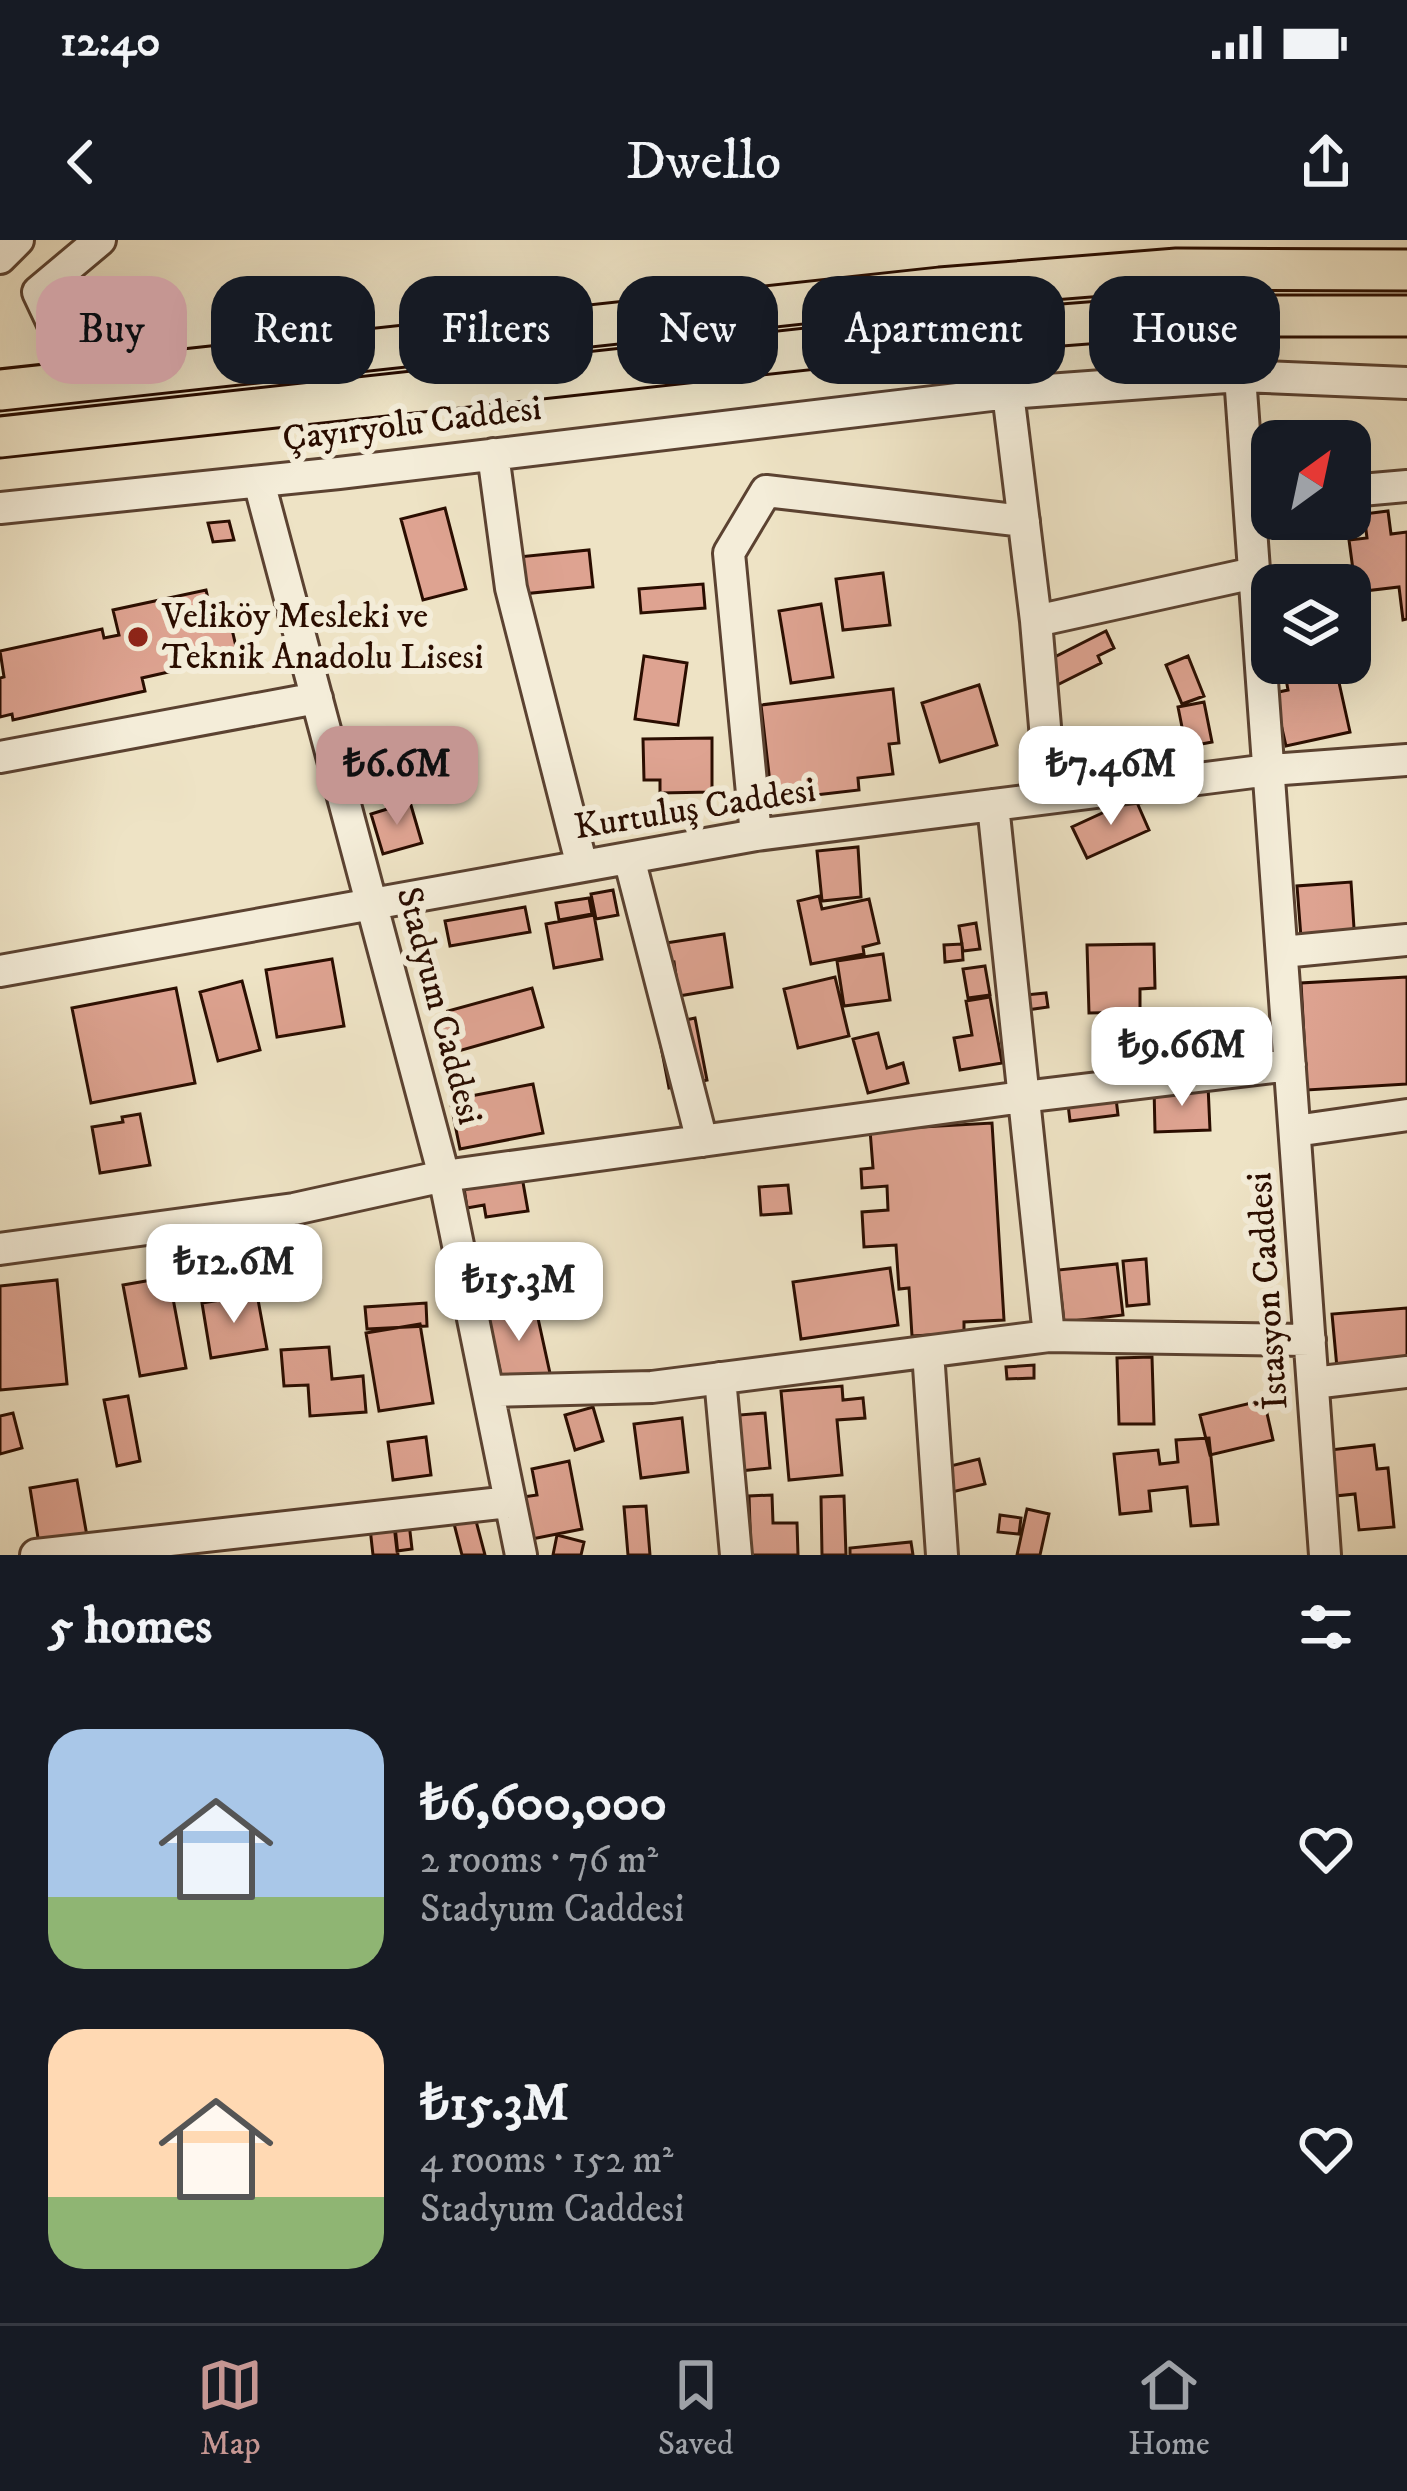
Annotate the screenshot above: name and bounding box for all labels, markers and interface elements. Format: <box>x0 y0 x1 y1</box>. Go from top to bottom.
text: 12:40 <box>60 14 160 70</box>
icon: back <box>48 129 114 195</box>
text: Dwello <box>626 129 781 196</box>
icon: share <box>1293 129 1359 195</box>
chip: Buy <box>36 276 187 384</box>
chip: Rent <box>211 276 375 384</box>
chip: Filters <box>399 276 593 384</box>
chip: New <box>617 276 778 384</box>
chip: Apartment <box>802 276 1065 384</box>
chip: House <box>1089 276 1280 384</box>
street label: Çayıryolu Caddesi <box>280 386 544 462</box>
north arrow <box>1251 420 1371 540</box>
map controls <box>1251 420 1371 684</box>
button: layers <box>1251 564 1371 684</box>
place label: Veliköy Mesleki ve Teknik Anadolu Lisesi <box>161 594 484 680</box>
marker: Veliköy Mesleki ve Teknik Anadolu Lisesi <box>125 624 151 650</box>
pin: ₺6.6M <box>313 726 481 828</box>
pin: ₺7.46M <box>1013 726 1209 828</box>
text: ₺6.6M <box>343 740 451 789</box>
text: ₺7.46M <box>1046 740 1176 789</box>
street label: Kurtuluş Caddesi <box>571 768 819 850</box>
street label: Stadyum Caddesi <box>386 882 492 1130</box>
pin: ₺9.66M <box>1084 1007 1280 1109</box>
text: ₺9.66M <box>1118 1021 1246 1070</box>
street label: İstasyon Caddesi <box>1237 1171 1299 1411</box>
pin: ₺12.6M <box>136 1224 332 1326</box>
text: ₺12.6M <box>173 1238 295 1287</box>
pin: ₺15.3M <box>421 1242 617 1344</box>
text: ₺15.3M <box>462 1256 576 1305</box>
icon: filters <box>1293 1594 1359 1660</box>
text: 5 homes <box>48 1595 212 1659</box>
text: ₺6,600,000 <box>420 1772 667 1836</box>
icon: home <box>144 1777 288 1921</box>
icon: heart <box>1293 1816 1359 1882</box>
text: 2 rooms · 76 m² <box>420 1836 658 1885</box>
text: Stadyum Caddesi <box>420 1885 684 1934</box>
text: ₺15.3M <box>420 2072 569 2136</box>
icon: home <box>144 2077 288 2221</box>
icon: heart <box>1293 2116 1359 2182</box>
text: 4 rooms · 152 m² <box>420 2136 673 2185</box>
text: Stadyum Caddesi <box>420 2185 684 2234</box>
tab: Map <box>197 2352 263 2465</box>
tab: Saved <box>658 2352 734 2465</box>
tab: Home <box>1128 2352 1210 2465</box>

